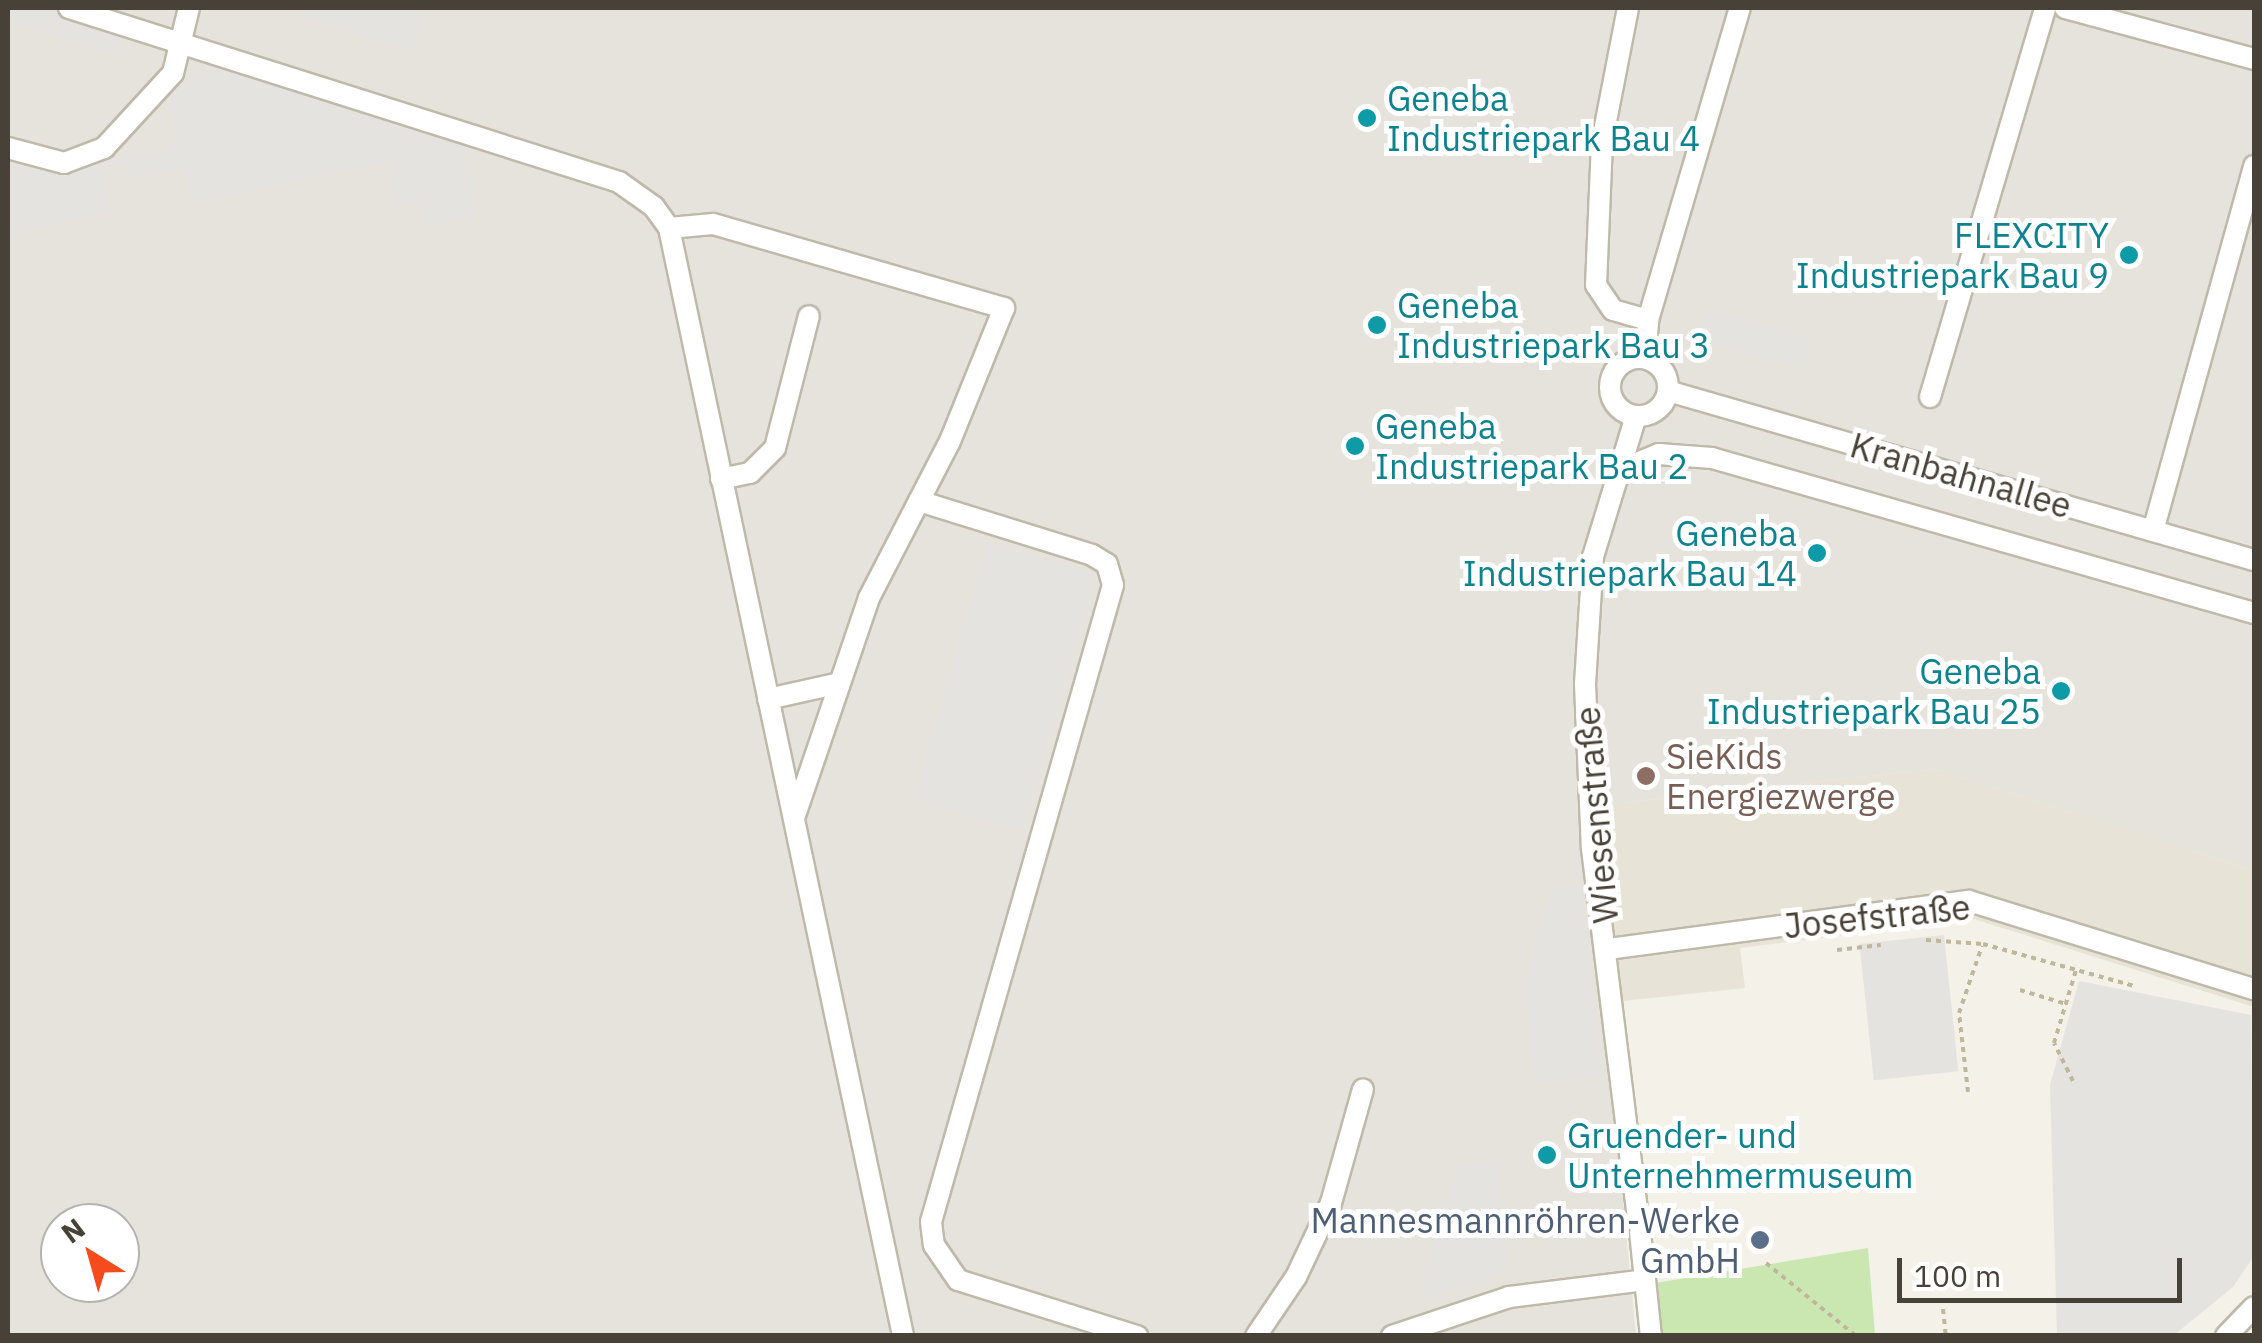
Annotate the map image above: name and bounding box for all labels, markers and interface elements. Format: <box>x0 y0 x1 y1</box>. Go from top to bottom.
place label: Geneba Industriepark Bau 4 <box>1387 77 1700 159</box>
marker: Geneba Industriepark Bau 4 <box>1356 107 1378 129</box>
place label: FLEXCITY Industriepark Bau 9 <box>1796 214 2109 296</box>
marker: FLEXCITY Industriepark Bau 9 <box>2118 244 2140 266</box>
place label: Geneba Industriepark Bau 3 <box>1397 284 1710 366</box>
marker: Geneba Industriepark Bau 3 <box>1366 314 1388 336</box>
place label: Geneba Industriepark Bau 2 <box>1375 405 1688 487</box>
street label: Kranbahnallee <box>1846 423 2076 527</box>
marker: Geneba Industriepark Bau 2 <box>1344 435 1366 457</box>
place label: Geneba Industriepark Bau 14 <box>1463 512 1797 594</box>
marker: Geneba Industriepark Bau 14 <box>1806 542 1828 564</box>
place label: Geneba Industriepark Bau 25 <box>1707 650 2041 732</box>
marker: Geneba Industriepark Bau 25 <box>2050 680 2072 702</box>
street label: Wiesenstraße <box>1566 705 1626 925</box>
place label: SieKids Energiezwerge <box>1666 735 1895 817</box>
marker: SieKids Energiezwerge <box>1635 765 1657 787</box>
street label: Josefstraße <box>1782 885 1972 947</box>
place label: Gruender- und Unternehmermuseum <box>1567 1114 1914 1196</box>
marker: Gruender- und Unternehmermuseum <box>1536 1144 1558 1166</box>
place label: Mannesmannröhren-Werke GmbH <box>1311 1199 1740 1281</box>
north arrow <box>40 1203 140 1303</box>
text: N <box>54 1209 92 1251</box>
marker: Mannesmannröhren-Werke GmbH <box>1749 1229 1771 1251</box>
scale bar <box>1902 1238 2187 1300</box>
text: 100 m <box>1914 1256 2001 1295</box>

